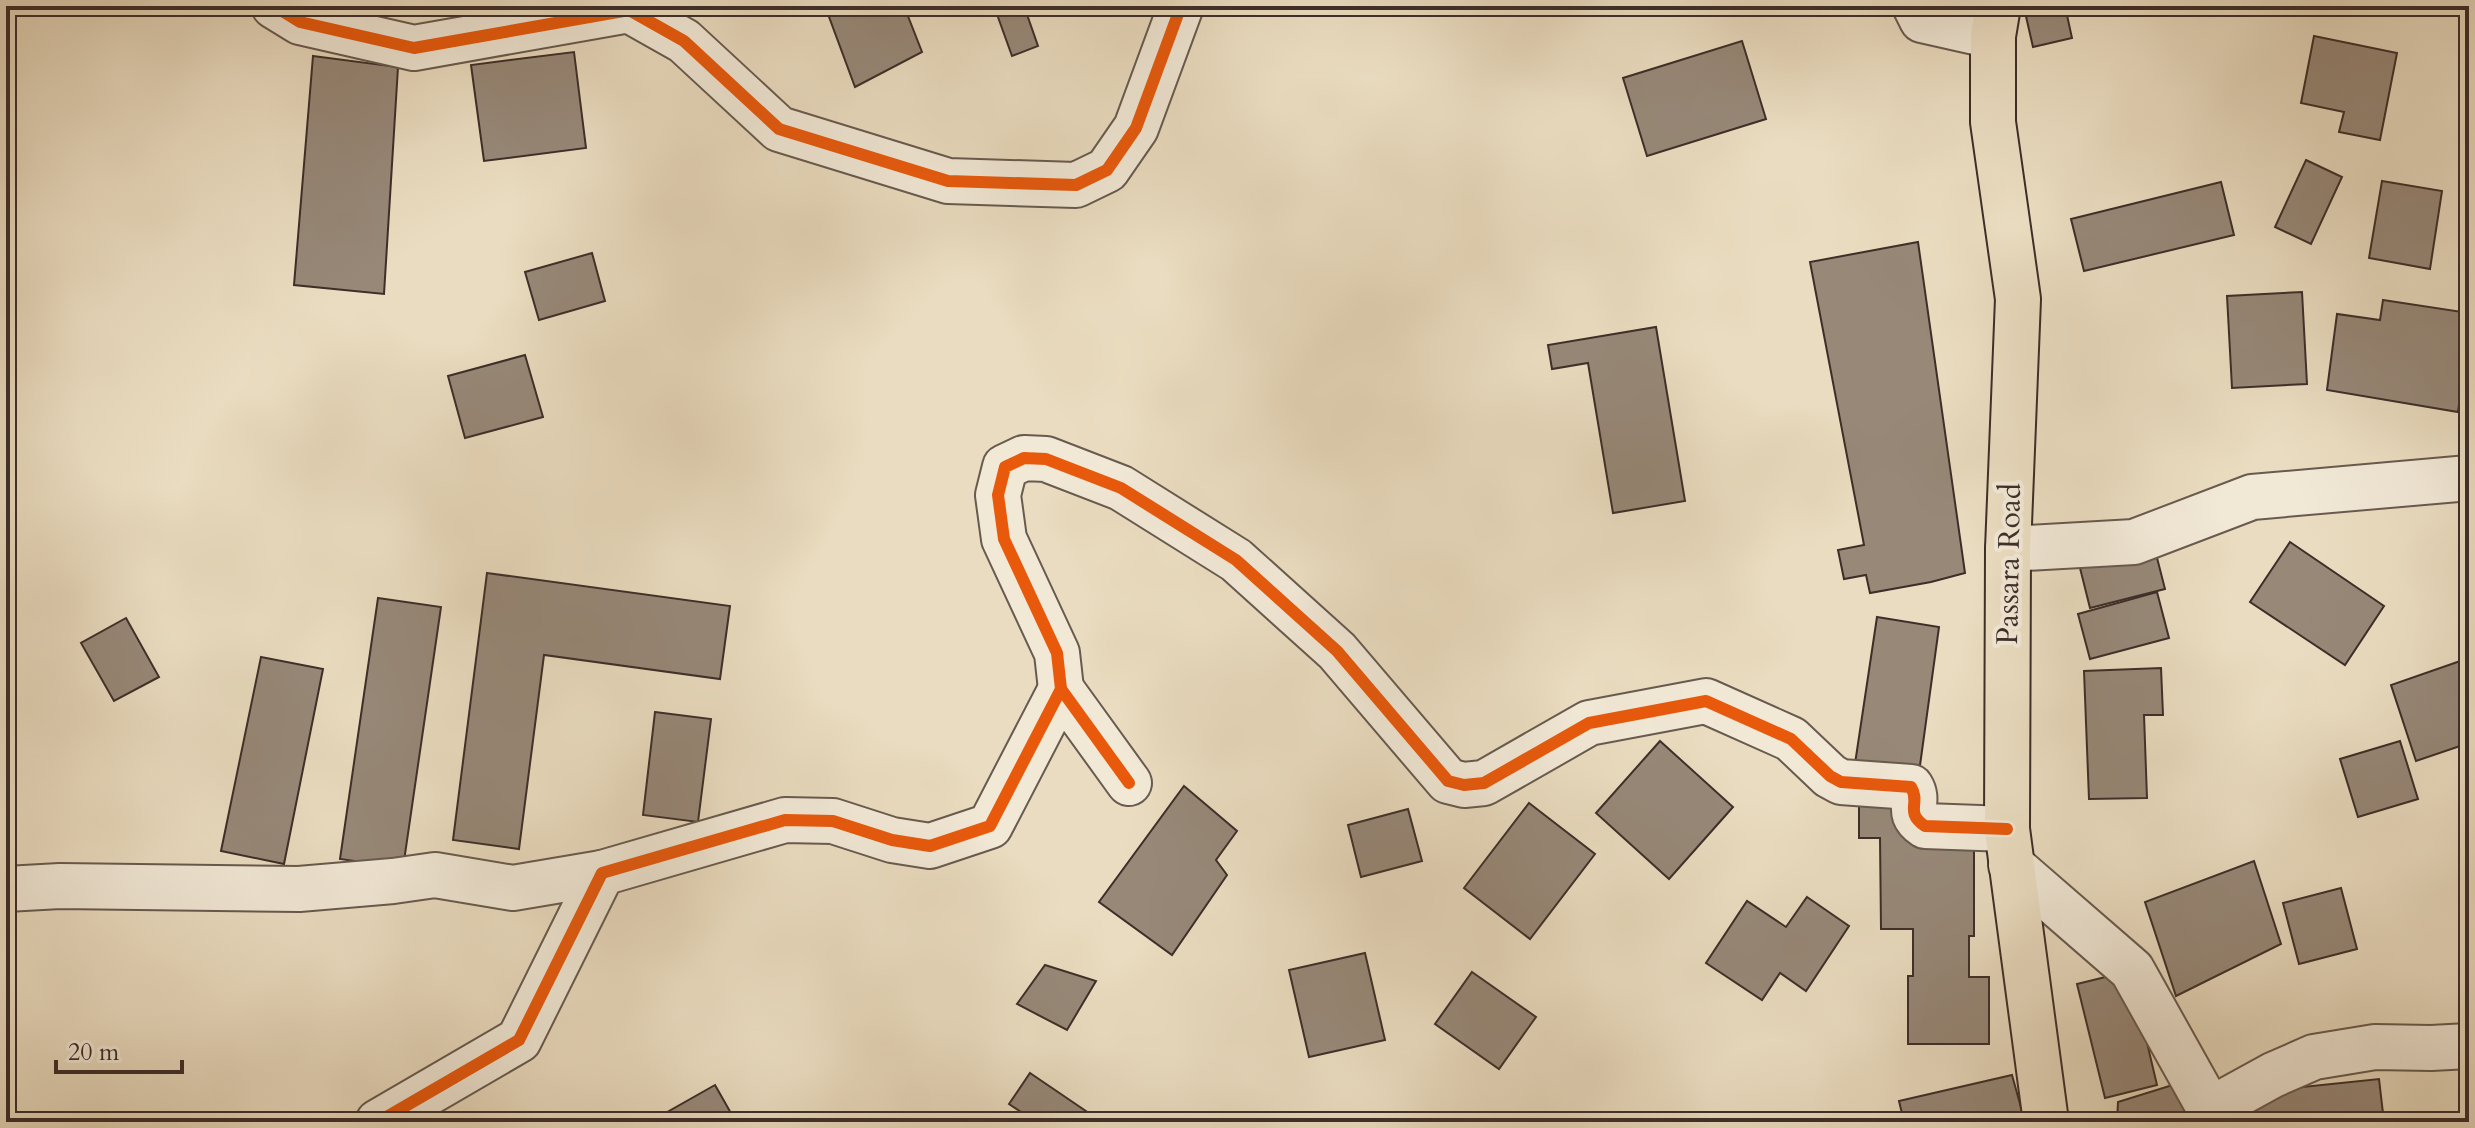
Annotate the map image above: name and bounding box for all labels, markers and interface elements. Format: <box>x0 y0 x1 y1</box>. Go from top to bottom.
street label: Passara Road <box>1987 483 2031 645</box>
scale bar <box>56 1024 182 1074</box>
text: 20 m <box>68 1036 120 1069</box>

